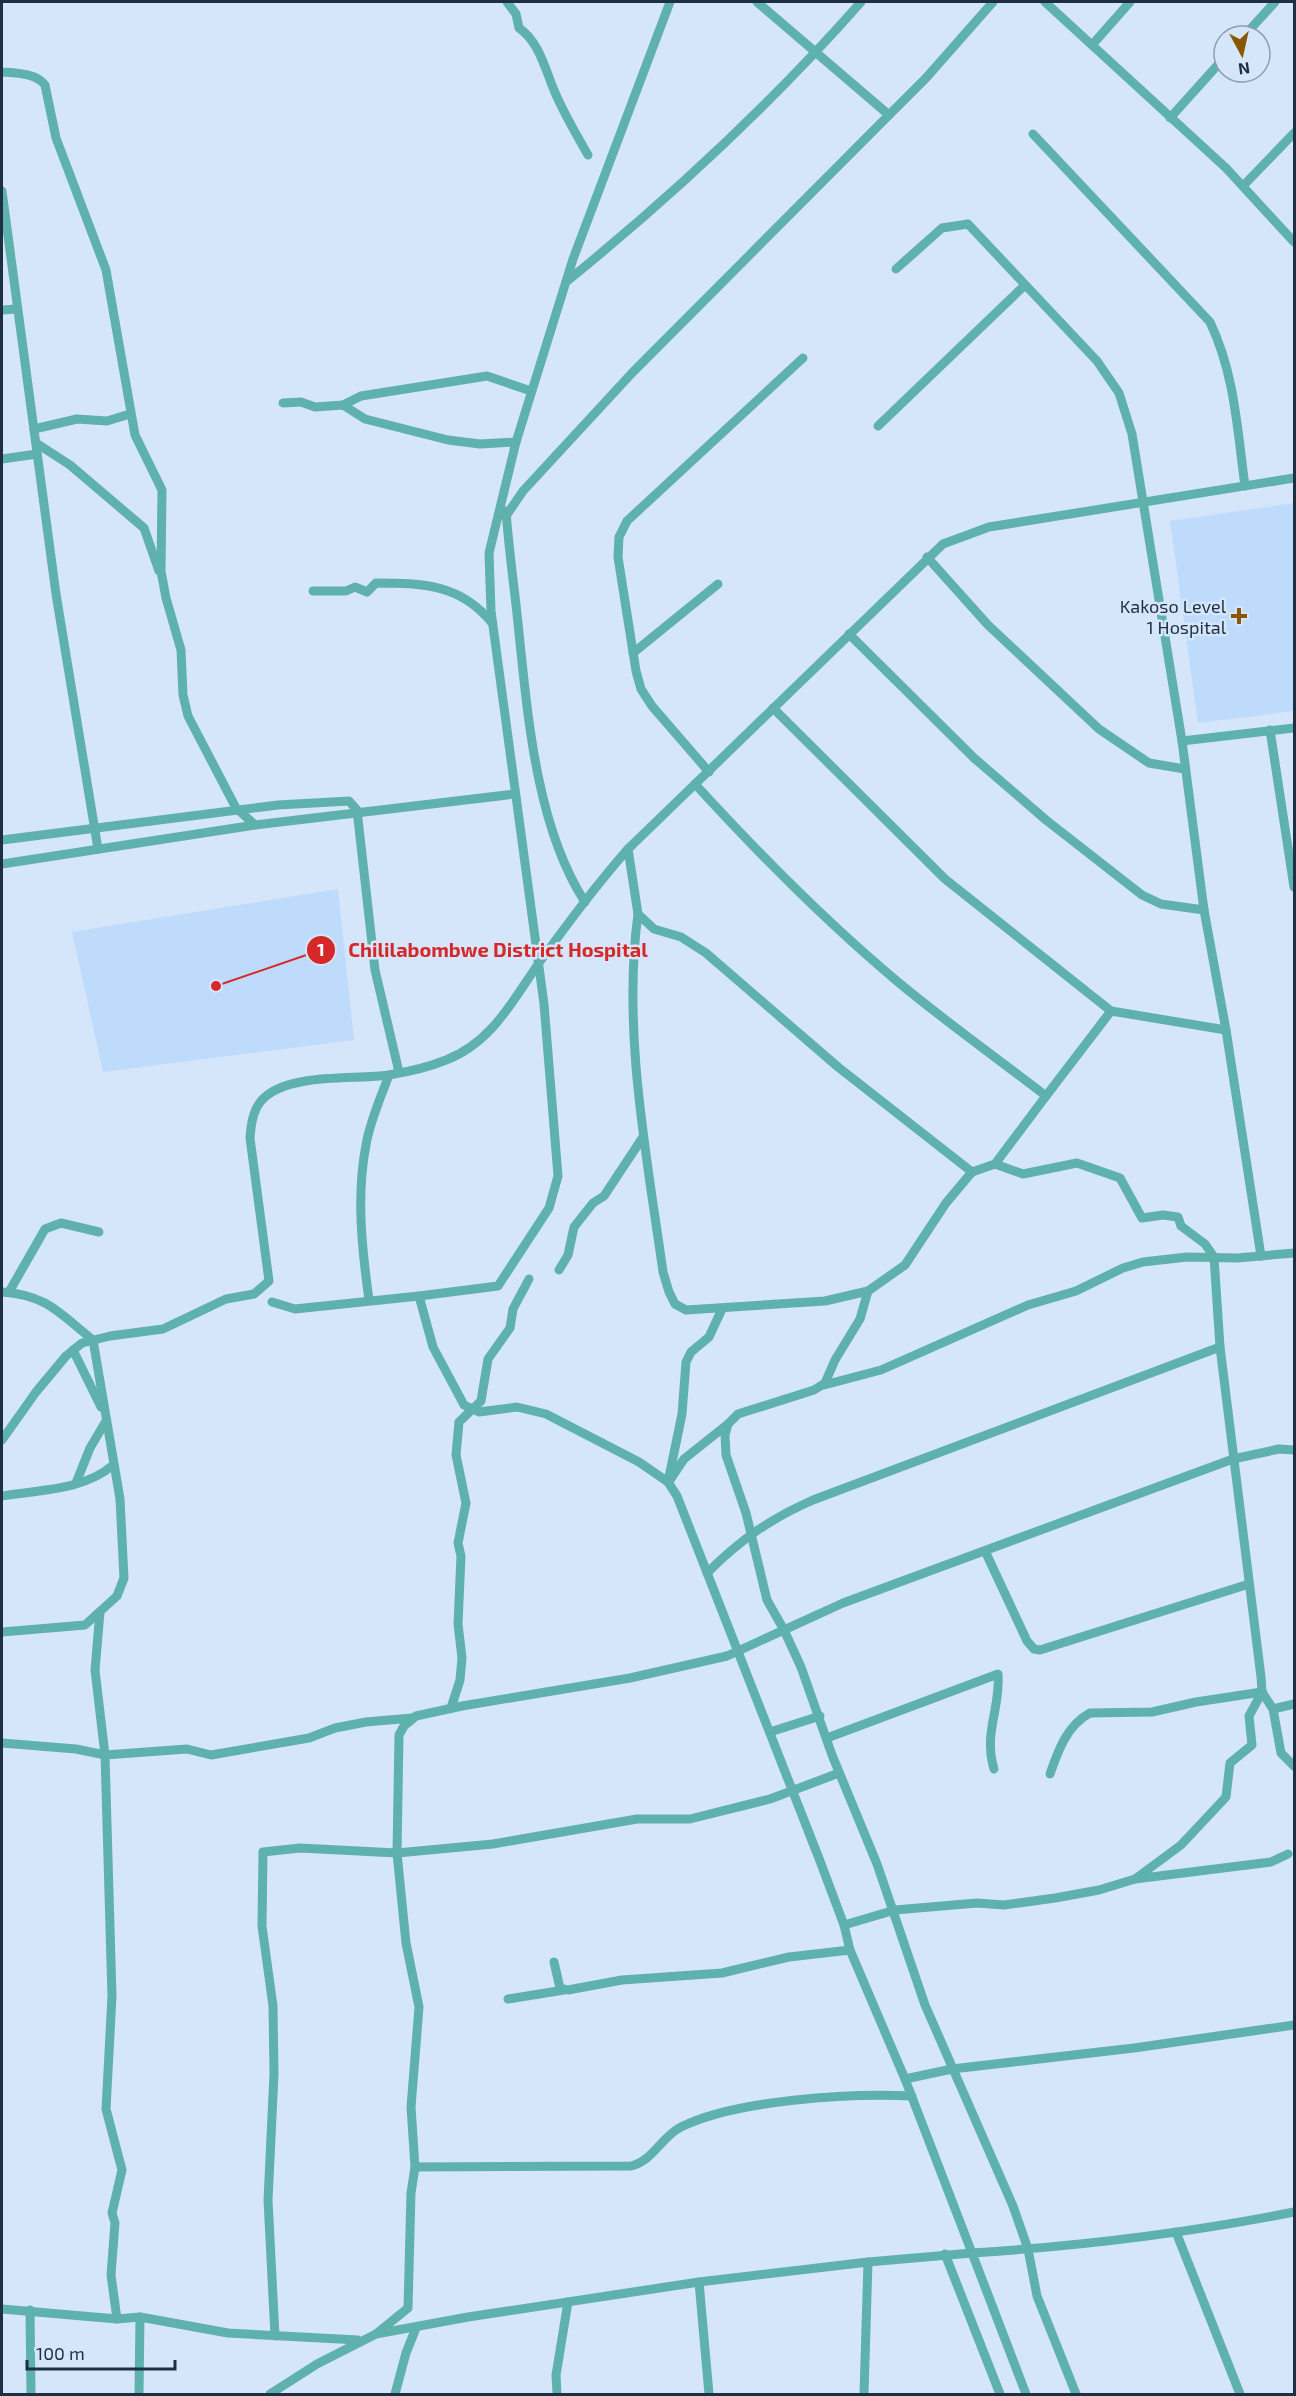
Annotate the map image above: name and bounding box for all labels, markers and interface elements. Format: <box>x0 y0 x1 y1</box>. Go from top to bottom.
north arrow <box>1212 24 1272 84</box>
text: N <box>1237 59 1251 80</box>
place label: Kakoso Level 1 Hospital <box>1120 595 1227 638</box>
marker: Kakoso Level 1 Hospital <box>1230 607 1248 625</box>
callout: Chililabombwe District Hospital <box>306 931 660 969</box>
text: Chililabombwe District Hospital <box>348 937 648 961</box>
text: 1 <box>317 938 325 960</box>
scale bar <box>27 2333 176 2371</box>
text: 100 m <box>36 2342 85 2364</box>

